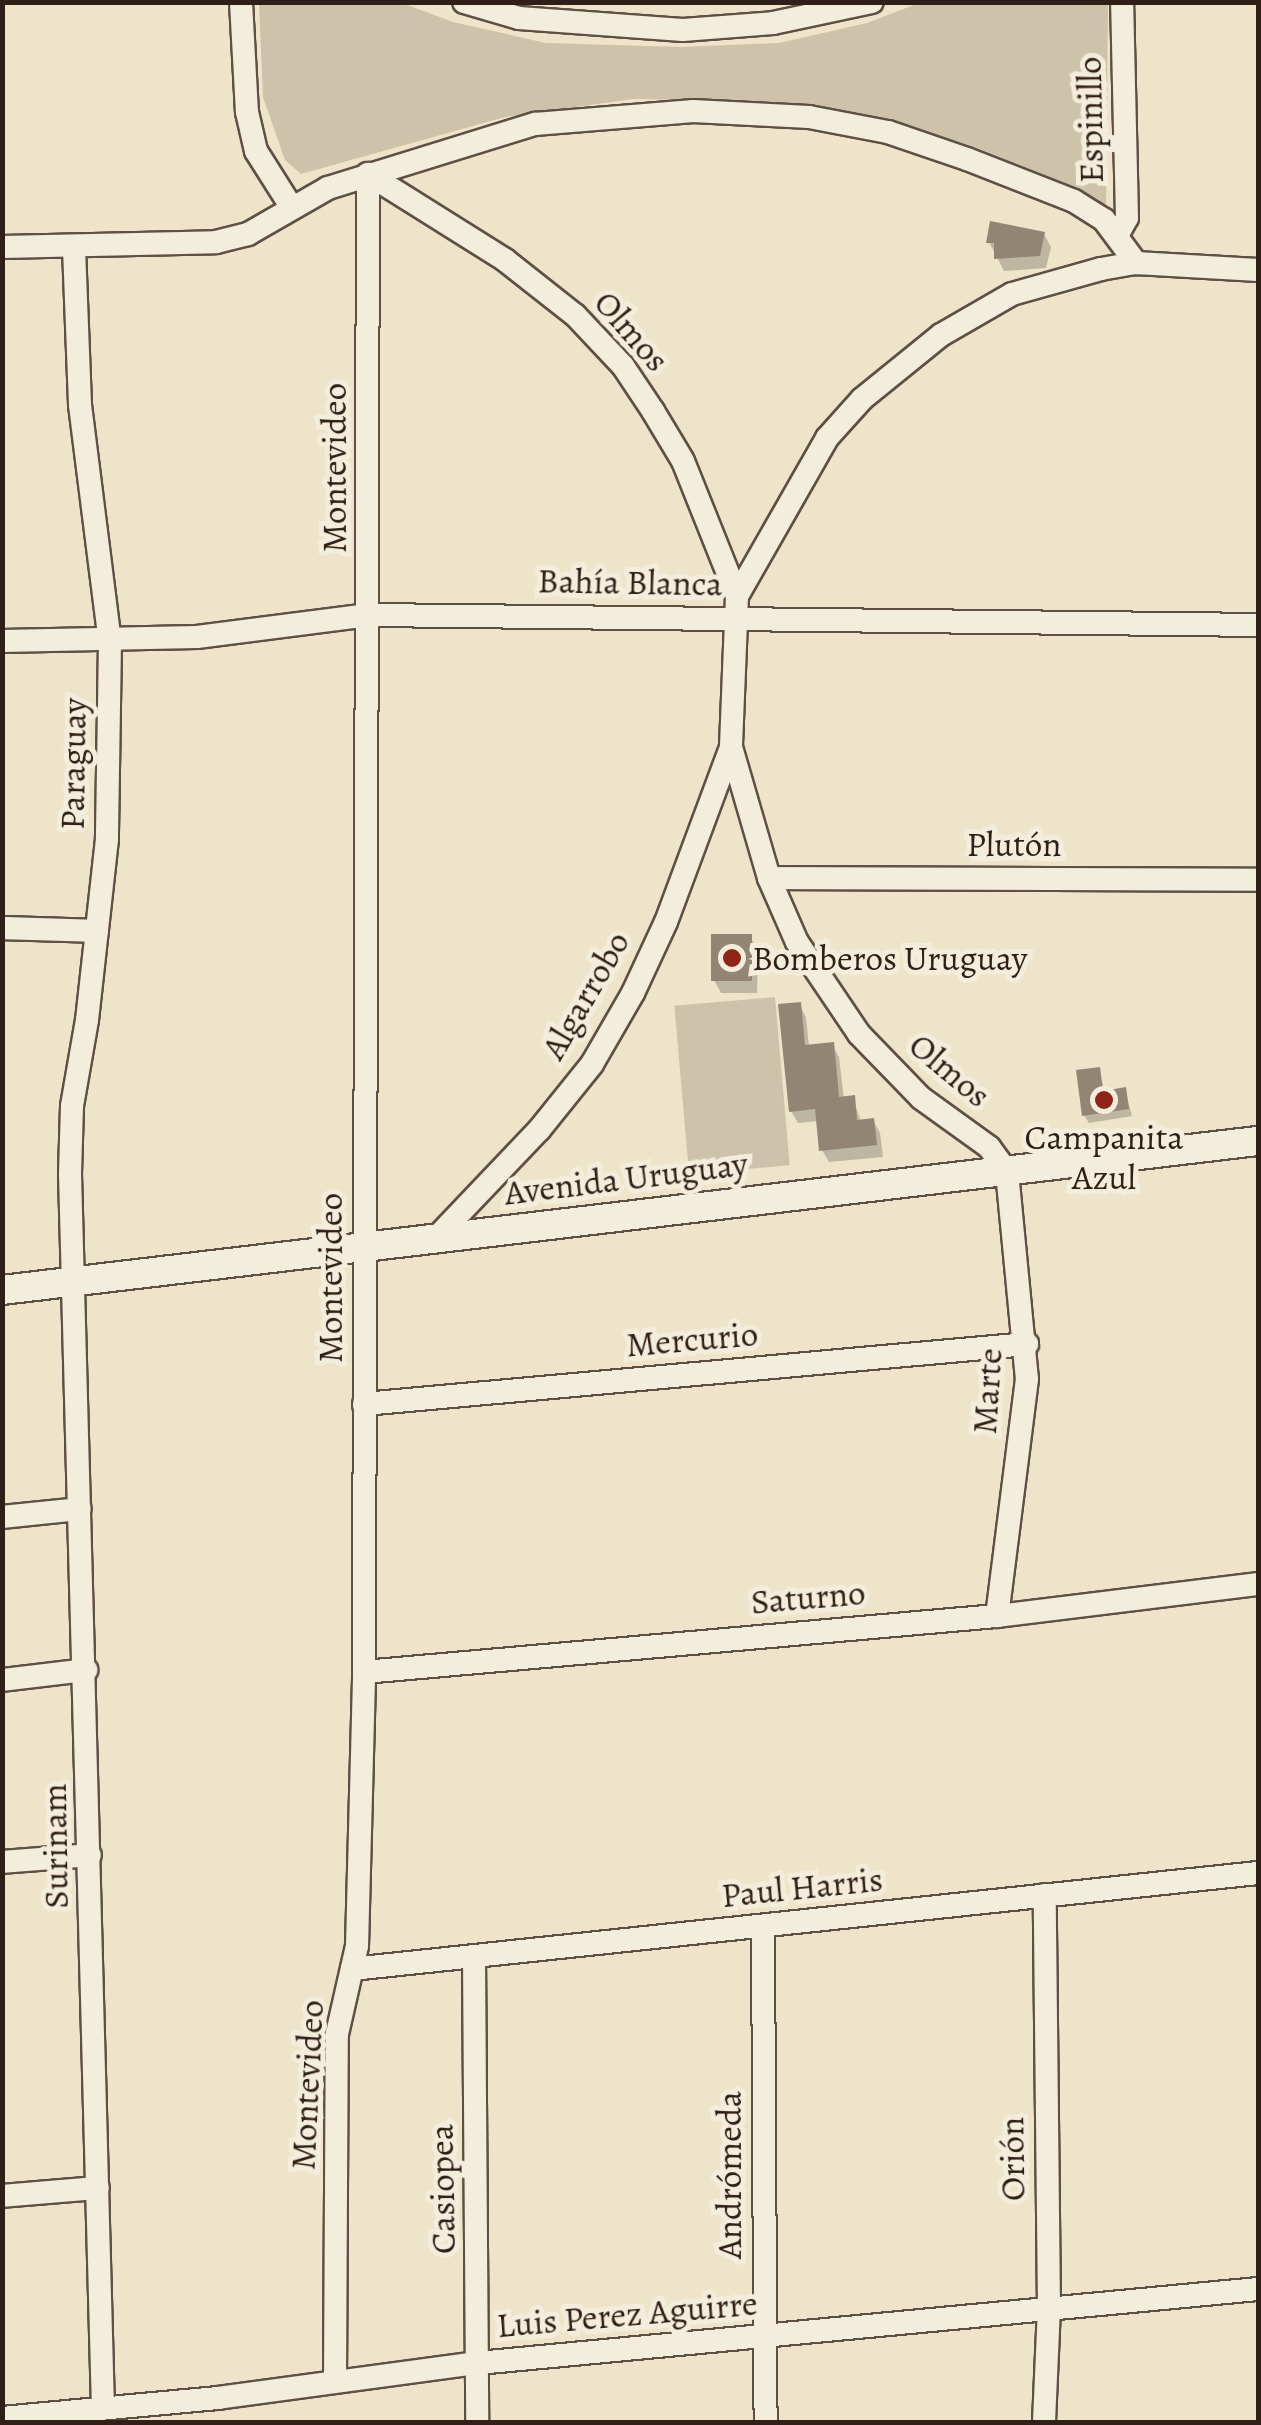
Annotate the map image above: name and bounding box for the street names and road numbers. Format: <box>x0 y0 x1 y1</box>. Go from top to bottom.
street label: Espinillo <box>1068 56 1112 184</box>
street label: Olmos <box>586 282 678 380</box>
street label: Montevideo <box>313 383 355 553</box>
street label: Bahía Blanca <box>537 559 723 605</box>
street label: Paraguay <box>51 698 95 830</box>
street label: Plutón <box>967 823 1061 865</box>
street label: Algarrobo <box>532 924 638 1066</box>
street label: Olmos <box>901 1024 999 1116</box>
street label: Avenida Uruguay <box>502 1142 750 1214</box>
street label: Montevideo <box>309 1193 351 1363</box>
street label: Mercurio <box>624 1312 760 1366</box>
street label: Marte <box>963 1347 1011 1435</box>
street label: Saturno <box>749 1571 867 1623</box>
street label: Surinam <box>33 1783 77 1909</box>
street label: Paul Harris <box>719 1858 885 1916</box>
street label: Montevideo <box>282 1999 332 2171</box>
street label: Andrómeda <box>708 2091 750 2259</box>
street label: Orión <box>990 2117 1034 2201</box>
street label: Casiopea <box>420 2124 464 2254</box>
street label: Luis Perez Aguirre <box>495 2282 759 2346</box>

